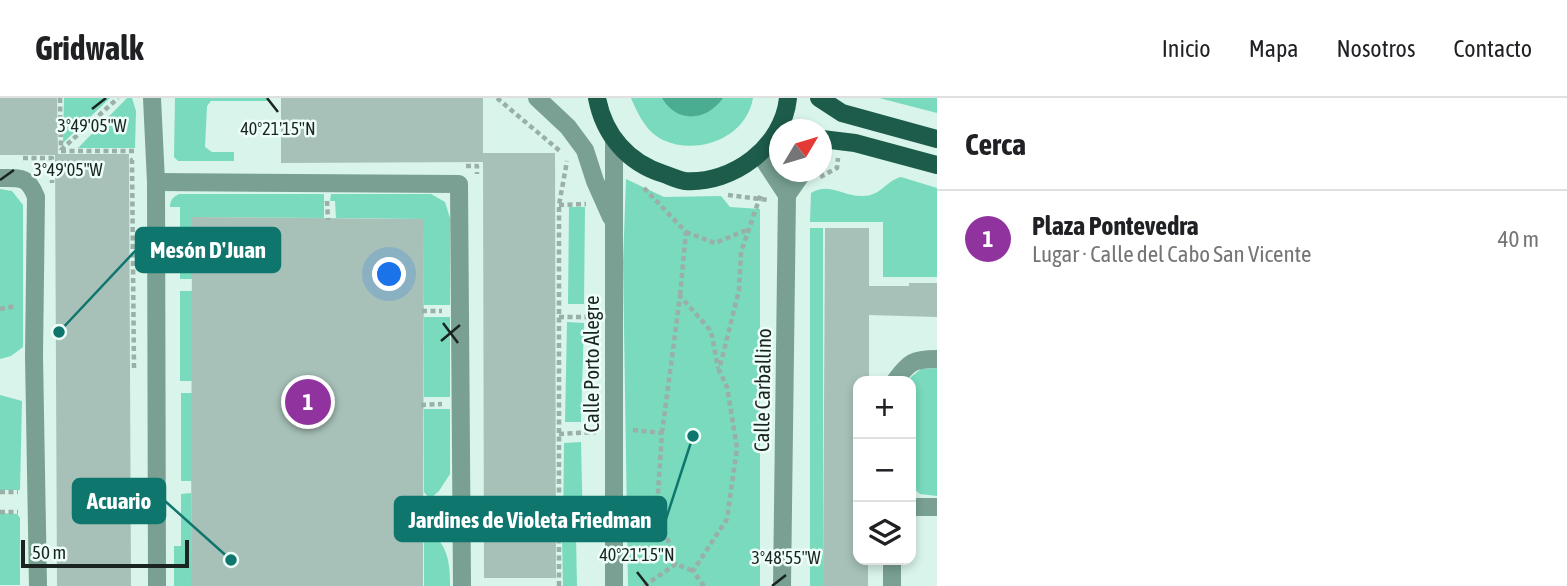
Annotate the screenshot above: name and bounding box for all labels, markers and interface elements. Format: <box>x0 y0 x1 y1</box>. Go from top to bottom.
text: Gridwalk <box>35 29 143 67</box>
text: Inicio <box>1162 35 1211 62</box>
text: Mapa <box>1249 35 1298 62</box>
text: Nosotros <box>1336 35 1415 62</box>
text: Contacto <box>1453 35 1532 62</box>
text: 3°49'05"W <box>57 115 127 136</box>
text: 40°21'15"N <box>240 118 316 139</box>
north arrow <box>769 119 832 182</box>
text: Cerca <box>965 127 1026 161</box>
text: 3°49'05"W <box>33 159 103 180</box>
text: Plaza Pontevedra <box>1032 211 1199 241</box>
text: 1 <box>983 226 993 252</box>
text: 40 m <box>1498 226 1539 252</box>
callout: Mesón D'Juan <box>136 228 280 272</box>
text: Mesón D'Juan <box>150 237 266 263</box>
text: Lugar · Calle del Cabo San Vicente <box>1032 241 1311 267</box>
your location <box>372 257 406 291</box>
street label: Calle Porto Alegre <box>579 295 603 433</box>
street label: Calle Carballino <box>749 328 775 452</box>
pin: 1 <box>285 376 331 428</box>
map controls <box>853 376 916 565</box>
button: + <box>853 376 916 439</box>
button: − <box>853 439 916 502</box>
callout: Acuario <box>73 479 165 523</box>
text: Acuario <box>86 488 151 514</box>
callout: Jardines de Violeta Friedman <box>395 497 666 541</box>
button: layers <box>853 502 916 565</box>
text: Jardines de Violeta Friedman <box>407 507 652 533</box>
scale bar <box>21 537 189 569</box>
text: 50 m <box>32 541 66 563</box>
text: 40°21'15"N <box>599 544 675 565</box>
text: 3°48'55"W <box>751 547 821 568</box>

